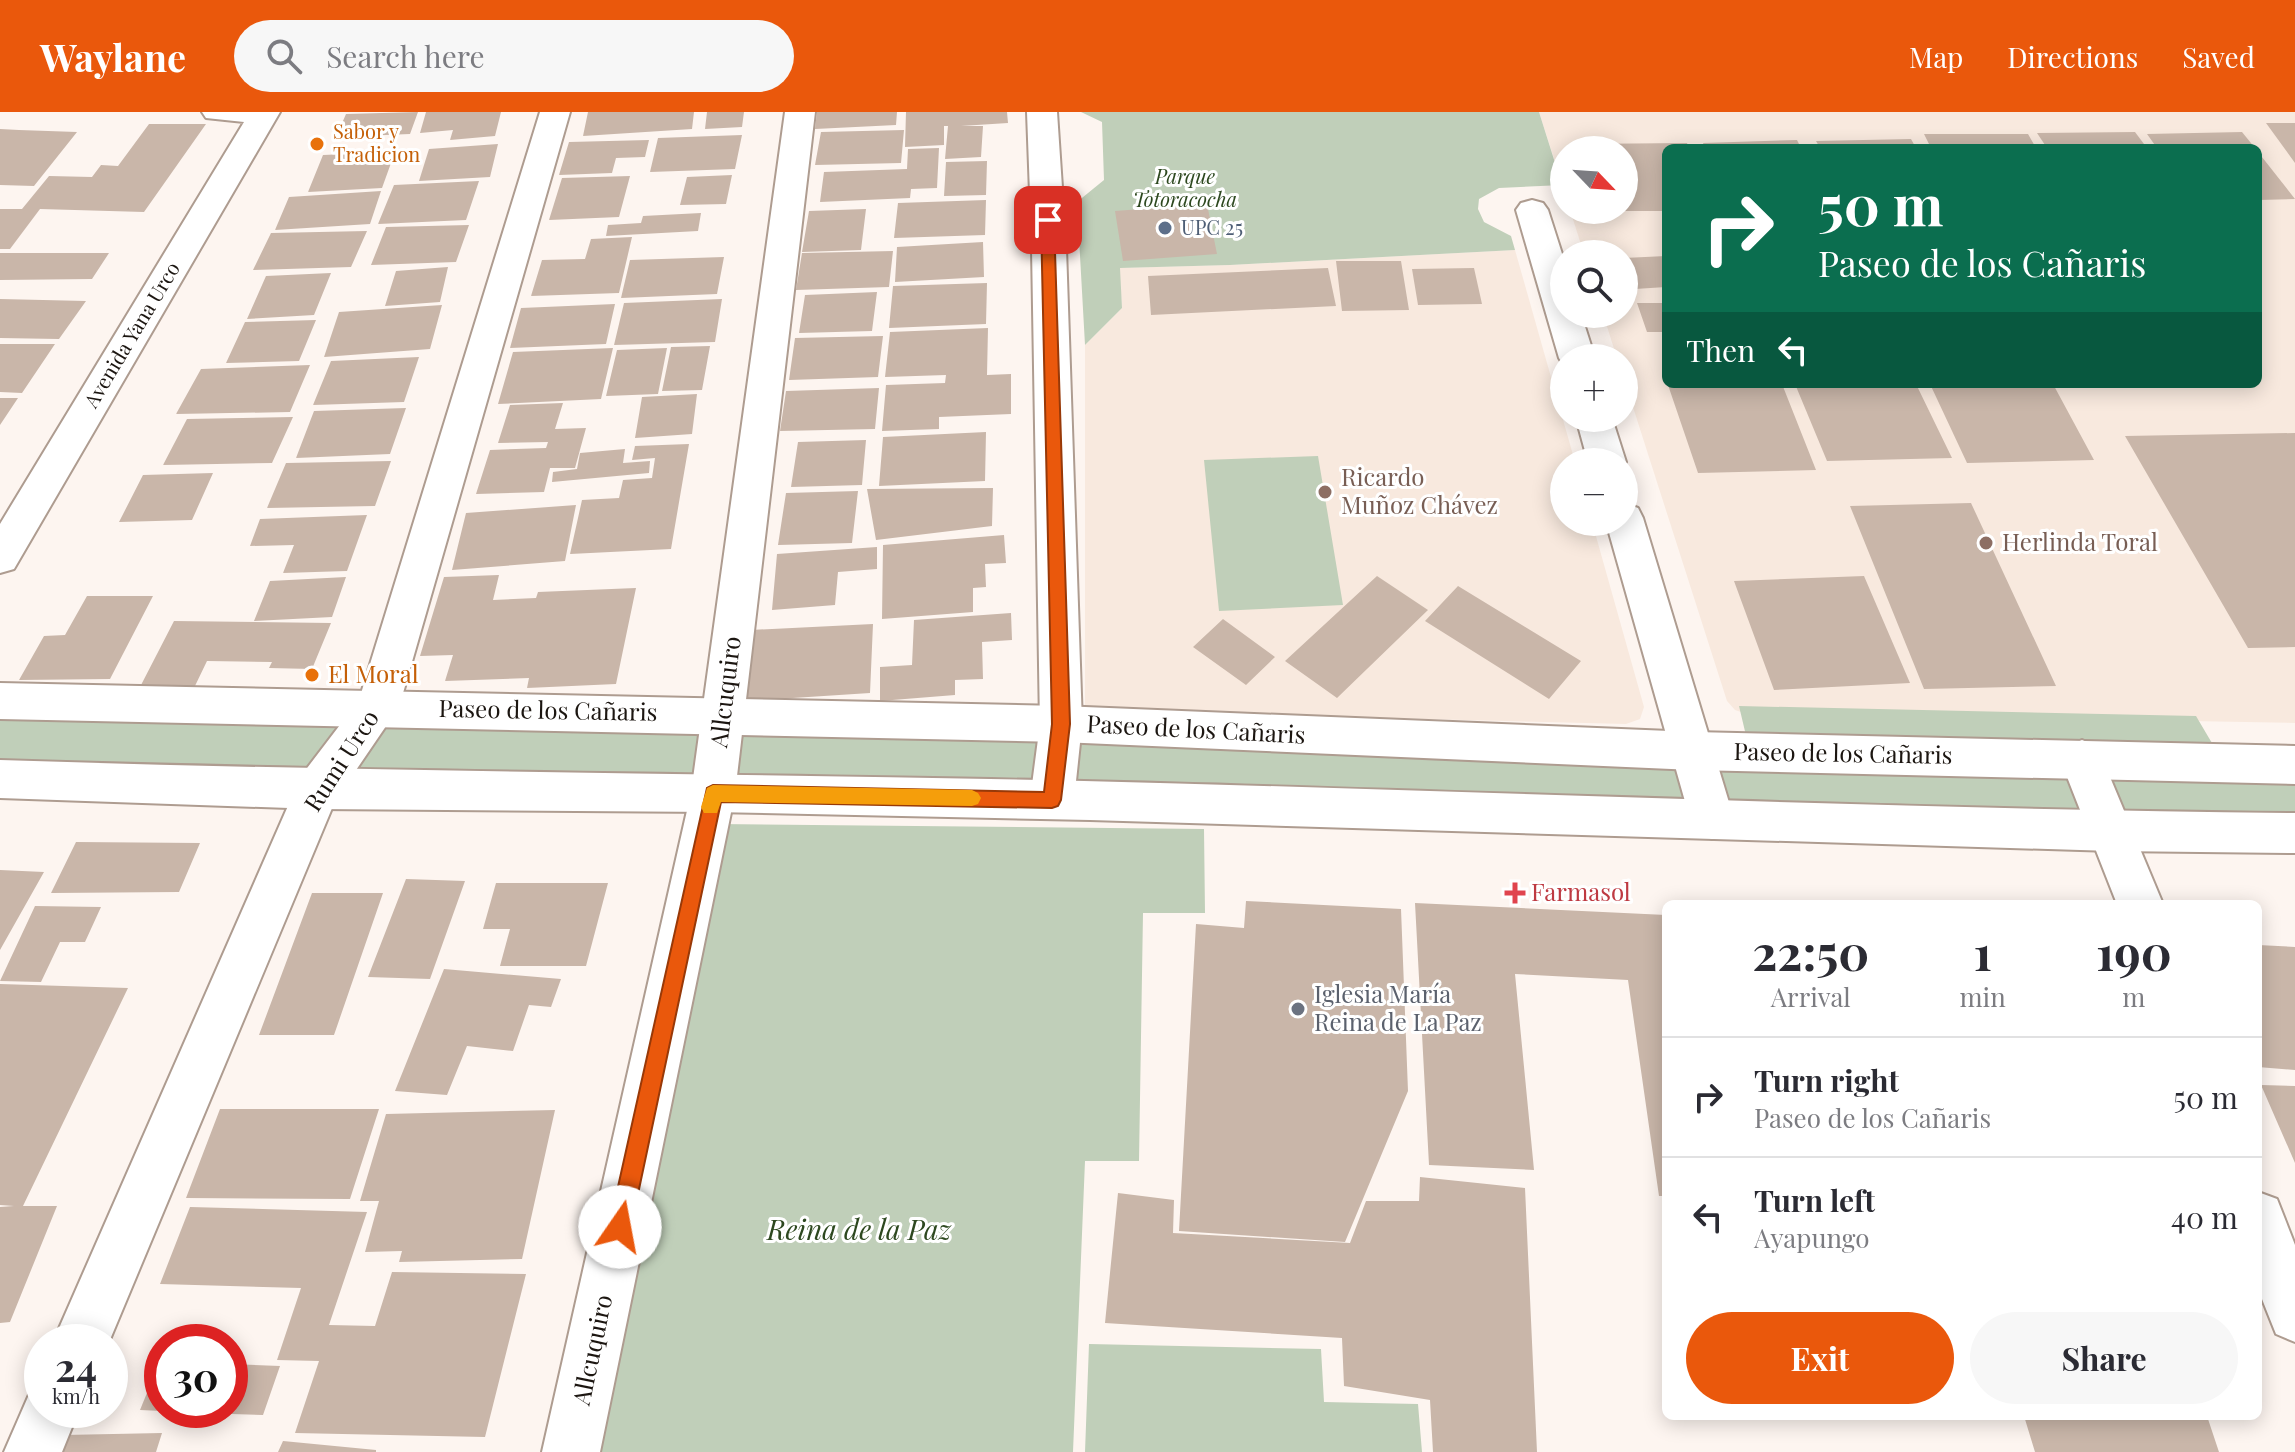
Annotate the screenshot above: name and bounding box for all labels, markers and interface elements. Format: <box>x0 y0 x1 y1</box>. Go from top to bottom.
search box <box>234 20 794 92</box>
text: Waylane <box>40 31 186 82</box>
icon: search <box>262 34 306 78</box>
text: Search here <box>326 36 485 76</box>
text: Map <box>1909 38 1963 75</box>
text: Directions <box>2007 38 2138 75</box>
text: Saved <box>2182 38 2255 75</box>
place label: Sabor y Tradicion <box>333 117 420 167</box>
marker: Sabor y Tradicion <box>308 135 326 153</box>
north arrow <box>1550 136 1638 224</box>
map controls <box>1550 136 1638 536</box>
park label: Parque Totoracocha <box>1133 162 1237 212</box>
text: 50 m <box>1818 166 1944 241</box>
icon: right <box>1686 176 1790 280</box>
pin <box>1014 186 1082 254</box>
icon: arrive <box>1026 198 1070 242</box>
place label: UPC 25 <box>1181 213 1243 240</box>
marker: UPC 25 <box>1156 219 1174 237</box>
text: Paseo de los Cañaris <box>1818 238 2146 286</box>
button: search <box>1550 240 1638 328</box>
street label: Avenida Yana Urco <box>76 256 185 413</box>
icon: left <box>1771 328 1815 372</box>
text: Then <box>1686 330 1755 370</box>
button: + <box>1550 344 1638 432</box>
button: − <box>1550 448 1638 536</box>
place label: Ricardo Muñoz Chávez <box>1341 460 1498 520</box>
marker: Ricardo Muñoz Chávez <box>1316 483 1334 501</box>
place label: Herlinda Toral <box>2002 525 2158 557</box>
marker: Herlinda Toral <box>1977 534 1995 552</box>
street label: Allcuquiro <box>701 634 747 750</box>
place label: El Moral <box>328 657 419 689</box>
marker: El Moral <box>303 666 321 684</box>
street label: Paseo de los Cañaris <box>438 691 658 727</box>
street label: Rumi Urco <box>296 703 385 817</box>
street label: Paseo de los Cañaris <box>1086 706 1306 750</box>
street label: Paseo de los Cañaris <box>1733 734 1953 770</box>
place label: Farmasol <box>1531 875 1631 907</box>
marker: Farmasol <box>1506 884 1524 902</box>
text: 22:50 <box>1752 919 1869 983</box>
text: 1 <box>1973 919 1992 983</box>
text: 190 <box>2096 919 2172 983</box>
place label: Iglesia María Reina de La Paz <box>1314 977 1482 1037</box>
text: Arrival <box>1771 979 1851 1014</box>
text: min <box>1960 979 2006 1014</box>
text: m <box>2122 979 2145 1014</box>
marker: Iglesia María Reina de La Paz <box>1289 1000 1307 1018</box>
text: Turn right <box>1754 1060 1899 1100</box>
icon: right <box>1686 1075 1730 1119</box>
text: 50 m <box>2173 1077 2238 1117</box>
text: Paseo de los Cañaris <box>1754 1100 1991 1135</box>
text: Turn left <box>1754 1180 1875 1220</box>
position arrow <box>578 1185 662 1269</box>
icon: left <box>1686 1195 1730 1239</box>
text: 40 m <box>2171 1197 2238 1237</box>
park label: Reina de la Paz <box>766 1210 953 1247</box>
text: Ayapungo <box>1754 1220 1869 1255</box>
street label: Allcuquiro <box>564 1291 618 1409</box>
button: Exit <box>1686 1312 1954 1404</box>
button: Share <box>1970 1312 2238 1404</box>
speed limit sign: 30 <box>144 1324 248 1428</box>
text: 24 <box>55 1339 97 1392</box>
text: km/h <box>52 1382 100 1409</box>

